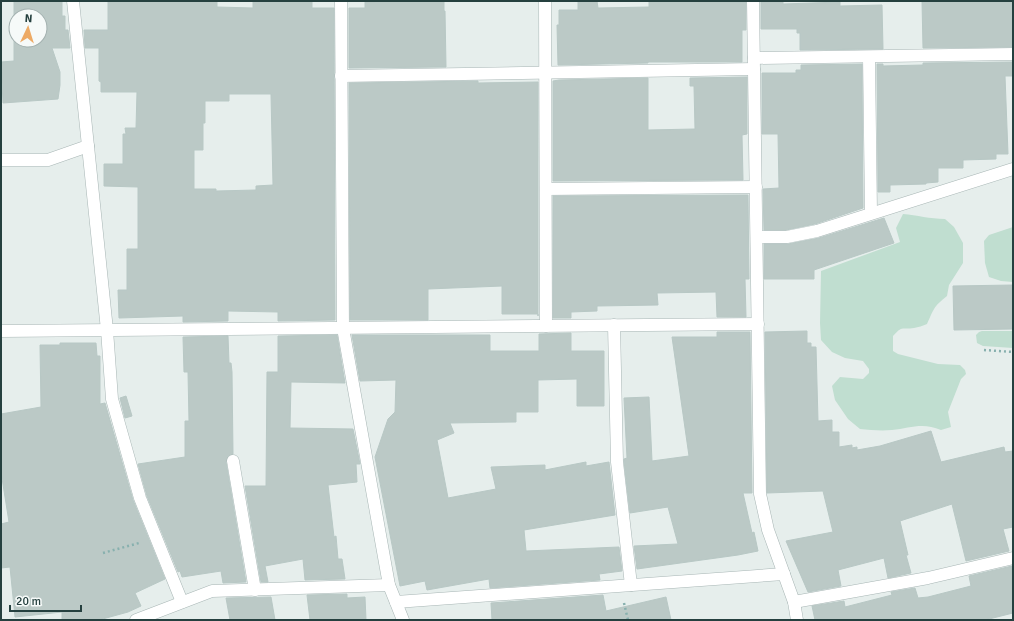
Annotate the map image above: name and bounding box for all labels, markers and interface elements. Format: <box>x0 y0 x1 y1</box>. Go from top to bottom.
north arrow <box>8 8 48 48</box>
text: N <box>24 12 33 25</box>
scale bar <box>10 587 81 613</box>
text: 20 m <box>16 594 41 609</box>

